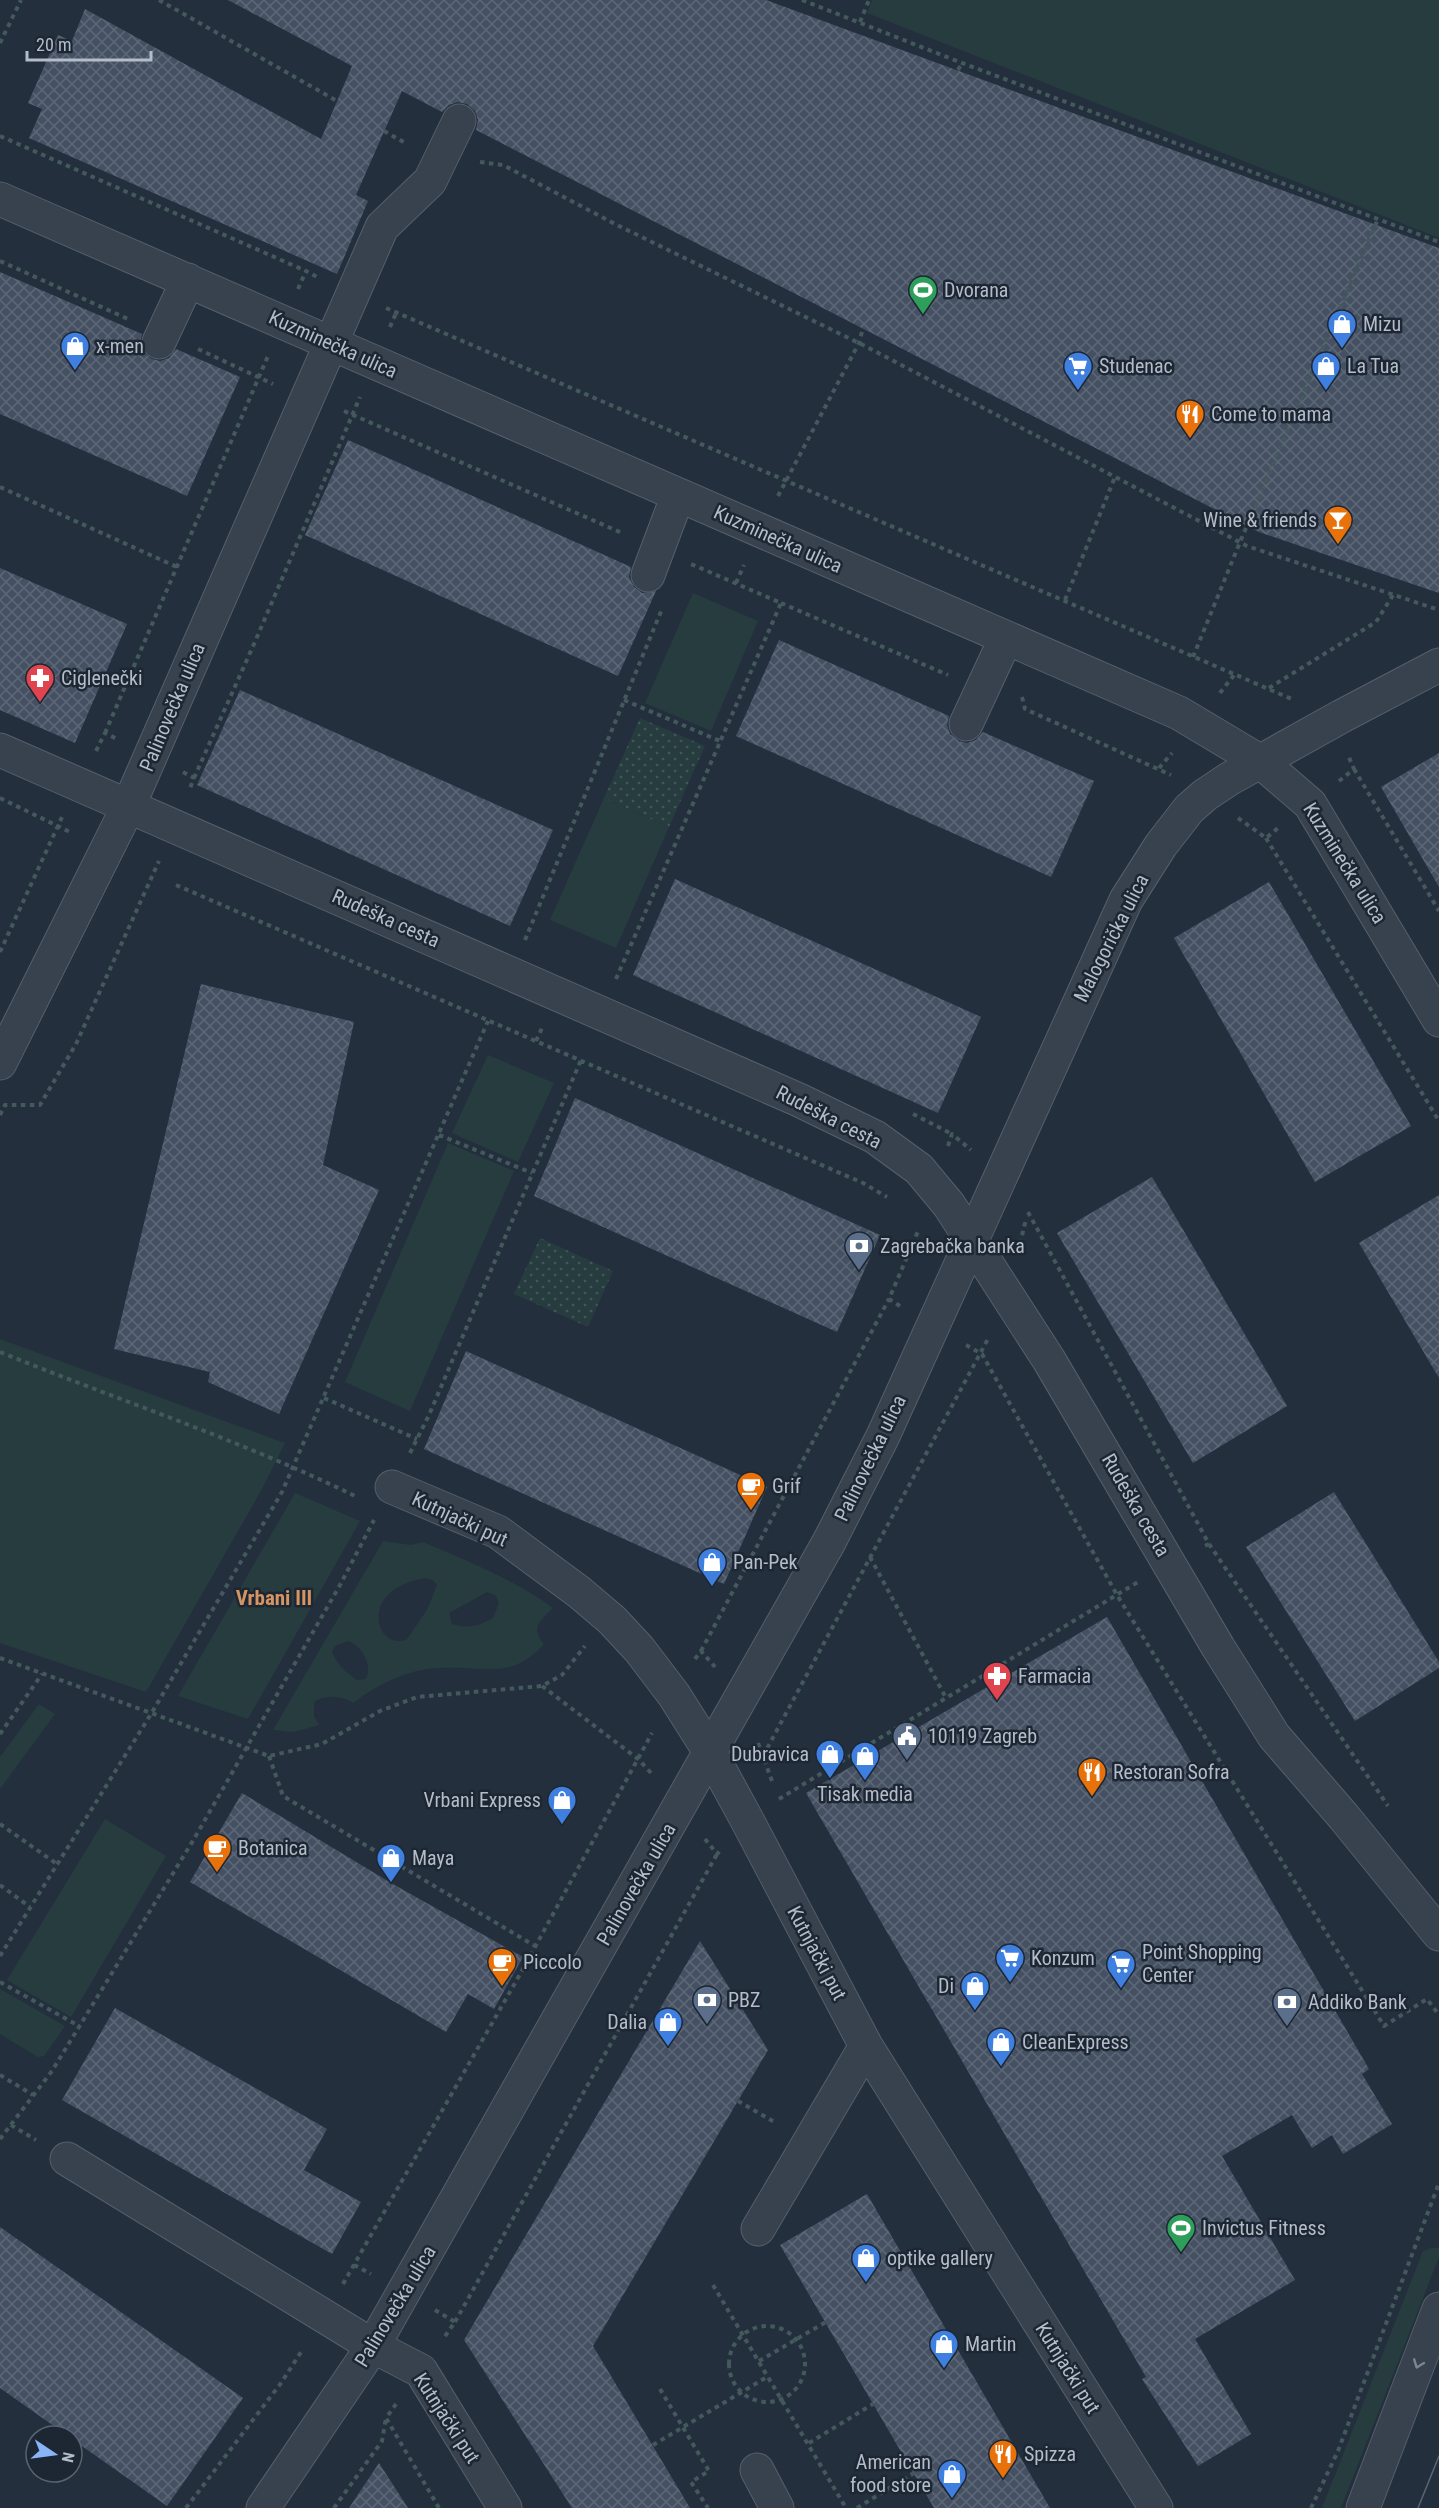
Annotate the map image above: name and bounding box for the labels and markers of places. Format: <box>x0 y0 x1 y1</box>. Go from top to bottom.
sports icon: Dvorana <box>907 274 939 316</box>
place label: Dvorana <box>944 278 1008 302</box>
shop icon: Mizu <box>1326 308 1358 350</box>
place label: Mizu <box>1363 312 1401 336</box>
shop icon: x-men <box>59 330 91 372</box>
place label: x-men <box>96 334 144 358</box>
supermarket icon: Studenac <box>1062 350 1094 392</box>
shop icon: La Tua <box>1310 350 1342 392</box>
place label: Studenac <box>1099 354 1173 378</box>
place label: La Tua <box>1347 354 1399 378</box>
restaurant icon: Come to mama <box>1174 398 1206 440</box>
place label: Come to mama <box>1211 402 1331 426</box>
bar icon: Wine & friends <box>1322 504 1354 546</box>
place label: Wine & friends <box>1203 508 1317 532</box>
pharmacy icon: Ciglenečki <box>24 662 56 704</box>
place label: Ciglenečki <box>61 666 143 690</box>
bank icon: Zagrebačka banka <box>843 1230 875 1272</box>
place label: Zagrebačka banka <box>880 1234 1025 1258</box>
cafe icon: Grif <box>735 1470 767 1512</box>
place label: Grif <box>772 1474 802 1498</box>
shop icon: Pan-Pek <box>696 1546 728 1588</box>
place label: Pan-Pek <box>733 1550 798 1574</box>
pharmacy icon: Farmacia <box>981 1660 1013 1702</box>
place label: Farmacia <box>1018 1664 1091 1688</box>
public building icon: 10119 Zagreb <box>891 1720 923 1762</box>
place label: 10119 Zagreb <box>928 1724 1037 1748</box>
shop icon: Dubravica <box>814 1738 846 1780</box>
shop icon: Tisak media <box>849 1740 881 1782</box>
place label: Dubravica <box>731 1742 809 1766</box>
restaurant icon: Restoran Sofra <box>1076 1756 1108 1798</box>
place label: Restoran Sofra <box>1113 1760 1229 1784</box>
place label: Tisak media <box>817 1782 913 1806</box>
shop icon: Vrbani Express <box>546 1784 578 1826</box>
place label: Vrbani Express <box>424 1788 541 1812</box>
cafe icon: Botanica <box>201 1832 233 1874</box>
place label: Botanica <box>238 1836 308 1860</box>
shop icon: Maya <box>375 1842 407 1884</box>
place label: Maya <box>412 1846 454 1870</box>
place label: Point Shopping Center <box>1142 1940 1262 1987</box>
supermarket icon: Konzum <box>994 1942 1026 1984</box>
cafe icon: Piccolo <box>486 1946 518 1988</box>
place label: Konzum <box>1031 1946 1095 1970</box>
supermarket icon: Point Shopping Center <box>1105 1948 1137 1990</box>
place label: Piccolo <box>523 1950 582 1974</box>
shop icon: Di <box>959 1970 991 2012</box>
place label: Di <box>938 1974 954 1998</box>
bank icon: PBZ <box>691 1984 723 2026</box>
bank icon: Addiko Bank <box>1271 1986 1303 2028</box>
place label: PBZ <box>728 1988 760 2012</box>
place label: Addiko Bank <box>1308 1990 1407 2014</box>
shop icon: Dalia <box>652 2006 684 2048</box>
place label: Dalia <box>607 2010 647 2034</box>
shop icon: CleanExpress <box>985 2026 1017 2068</box>
place label: CleanExpress <box>1022 2030 1129 2054</box>
sports icon: Invictus Fitness <box>1165 2212 1197 2254</box>
place label: Invictus Fitness <box>1202 2216 1326 2240</box>
shop icon: optike gallery <box>850 2242 882 2284</box>
place label: optike gallery <box>887 2246 993 2270</box>
shop icon: Martin <box>928 2328 960 2370</box>
place label: Martin <box>965 2332 1016 2356</box>
restaurant icon: Spizza <box>987 2438 1019 2480</box>
place label: Spizza <box>1024 2442 1076 2466</box>
place label: American food store <box>850 2450 931 2497</box>
shop icon: American food store <box>936 2458 968 2500</box>

